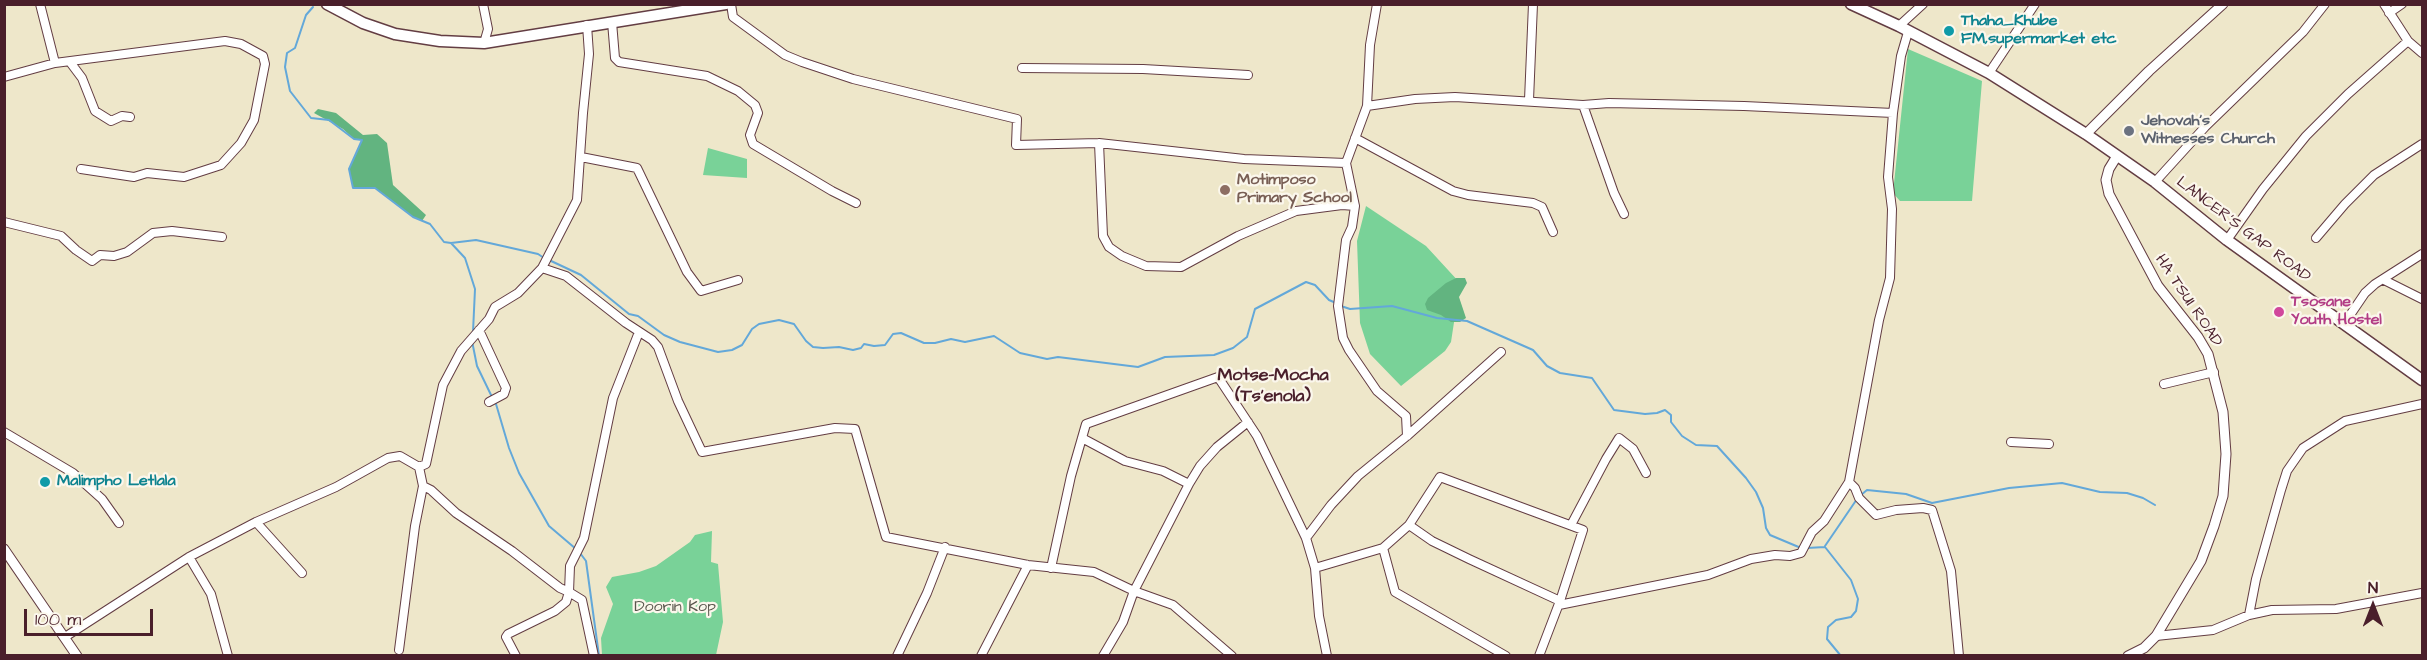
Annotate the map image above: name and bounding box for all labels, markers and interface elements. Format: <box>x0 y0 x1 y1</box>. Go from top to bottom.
place label: Thaha_Khube FM,supermarket etc <box>1961 12 2117 50</box>
marker: Thaha_Khube FM,supermarket etc <box>1942 24 1956 38</box>
place label: Jehovah's Witnesses Church <box>2141 112 2275 150</box>
marker: Jehovah's Witnesses Church <box>2122 124 2136 138</box>
place label: Motimposo Primary School <box>1237 171 1352 209</box>
street label: LANCER'S GAP ROAD <box>2172 173 2314 287</box>
marker: Motimposo Primary School <box>1218 183 1232 197</box>
street label: HA TSUI ROAD <box>2150 251 2226 351</box>
place label: Tsosane Youth Hostel <box>2291 293 2382 331</box>
marker: Tsosane Youth Hostel <box>2272 305 2286 319</box>
district label: Motse-Mocha (Ts'enola) <box>1217 365 1329 407</box>
place label: Malimpho Letlala <box>57 472 176 492</box>
marker: Malimpho Letlala <box>38 475 52 489</box>
north arrow <box>2343 576 2403 636</box>
text: N <box>2368 577 2378 599</box>
scale bar <box>27 597 156 635</box>
park label: Doorin Kop <box>634 598 716 618</box>
text: 100 m <box>35 607 81 632</box>

